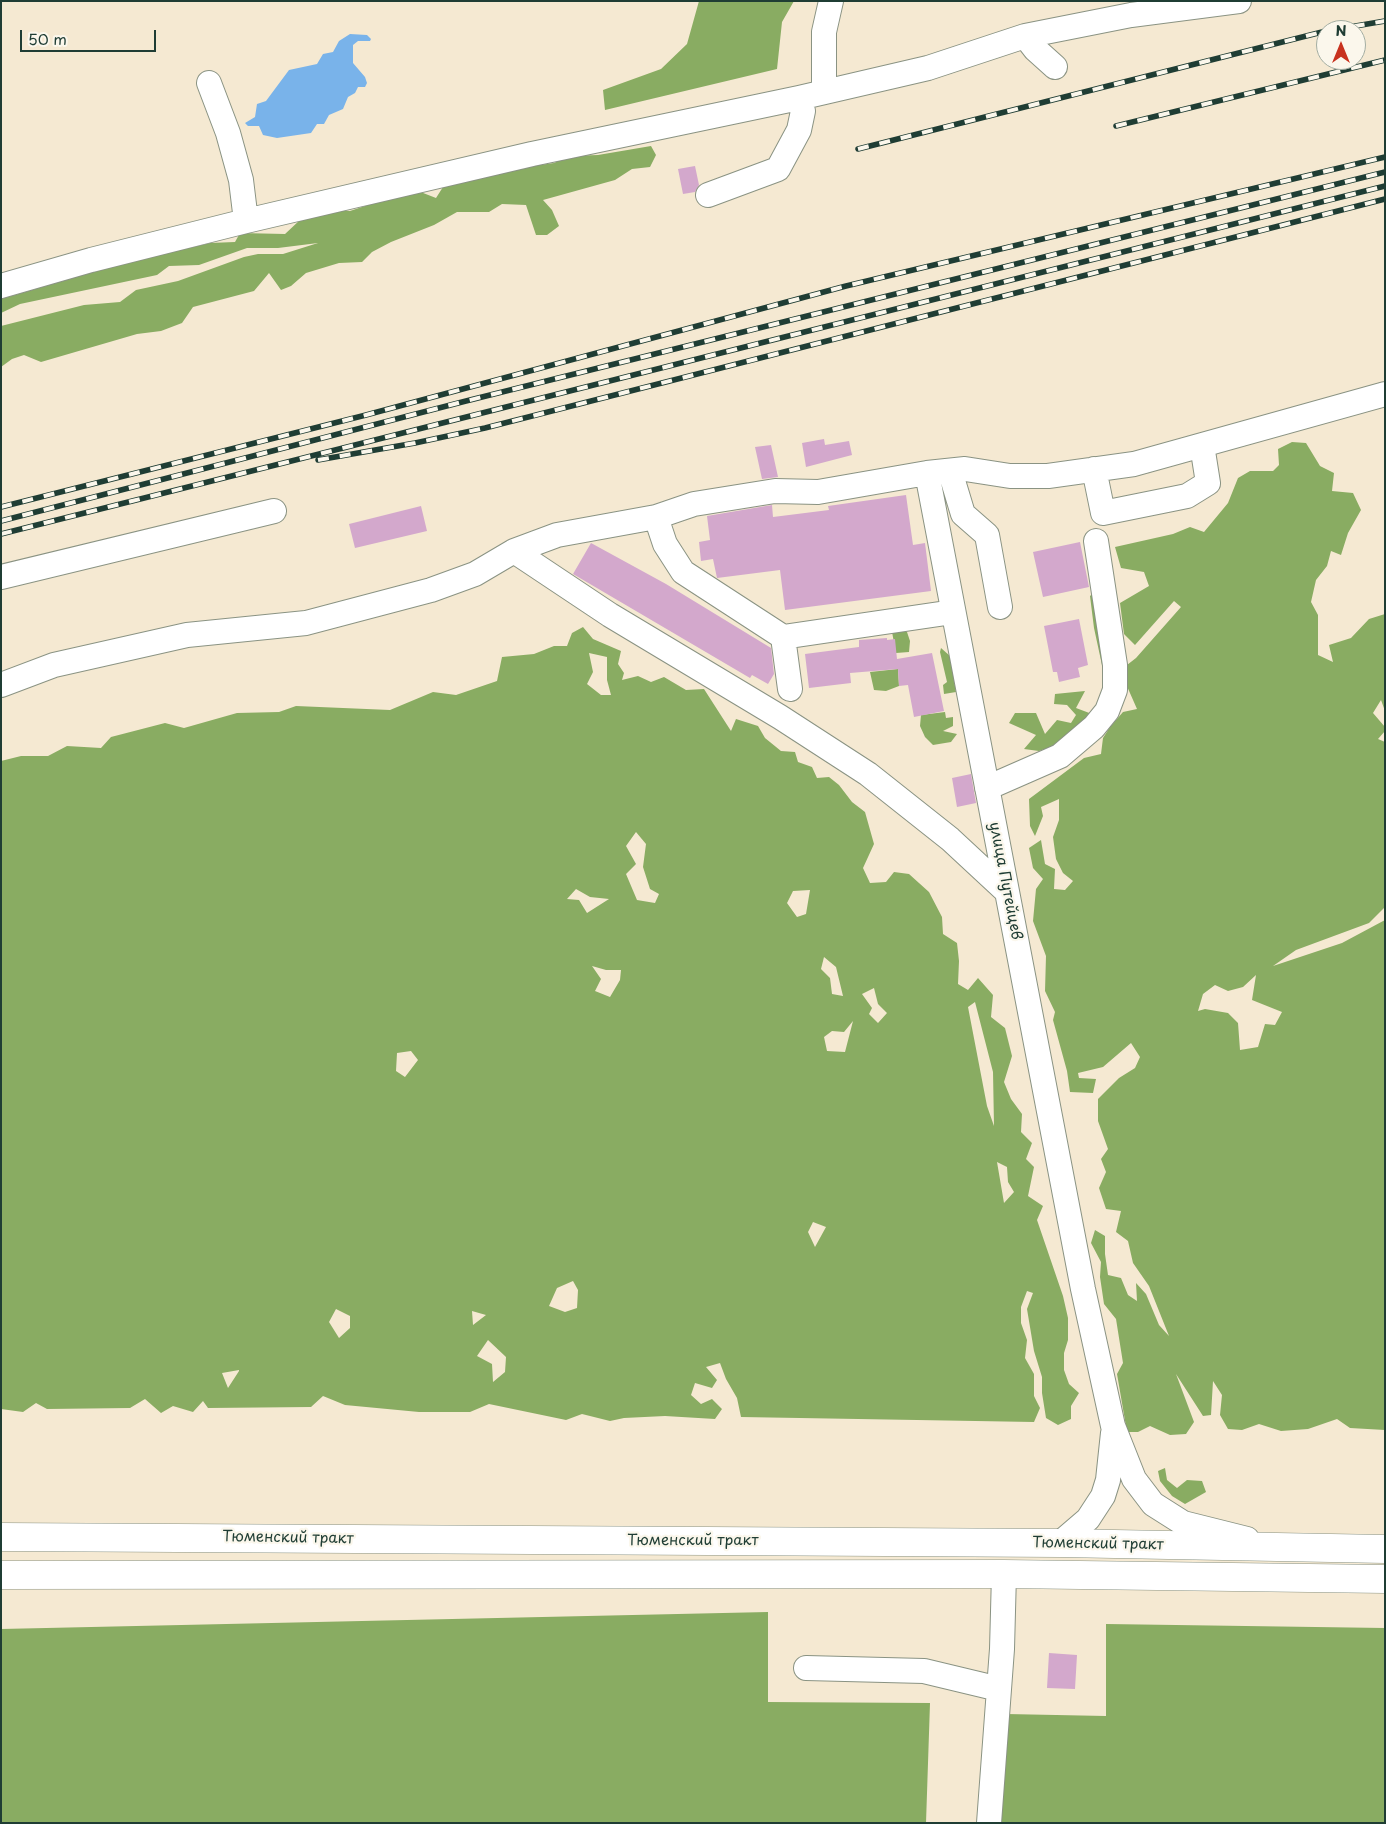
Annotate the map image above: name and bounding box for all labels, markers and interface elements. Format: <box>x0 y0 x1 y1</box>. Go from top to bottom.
scale bar <box>22 20 159 52</box>
north arrow <box>1316 20 1366 70</box>
text: N <box>1335 20 1347 41</box>
text: 50 m <box>28 27 67 50</box>
street label: улица Путейцев <box>985 821 1025 941</box>
street label: Тюменский тракт <box>222 1528 354 1548</box>
street label: Тюменский тракт <box>627 1532 759 1550</box>
street label: Тюменский тракт <box>1032 1534 1164 1554</box>

